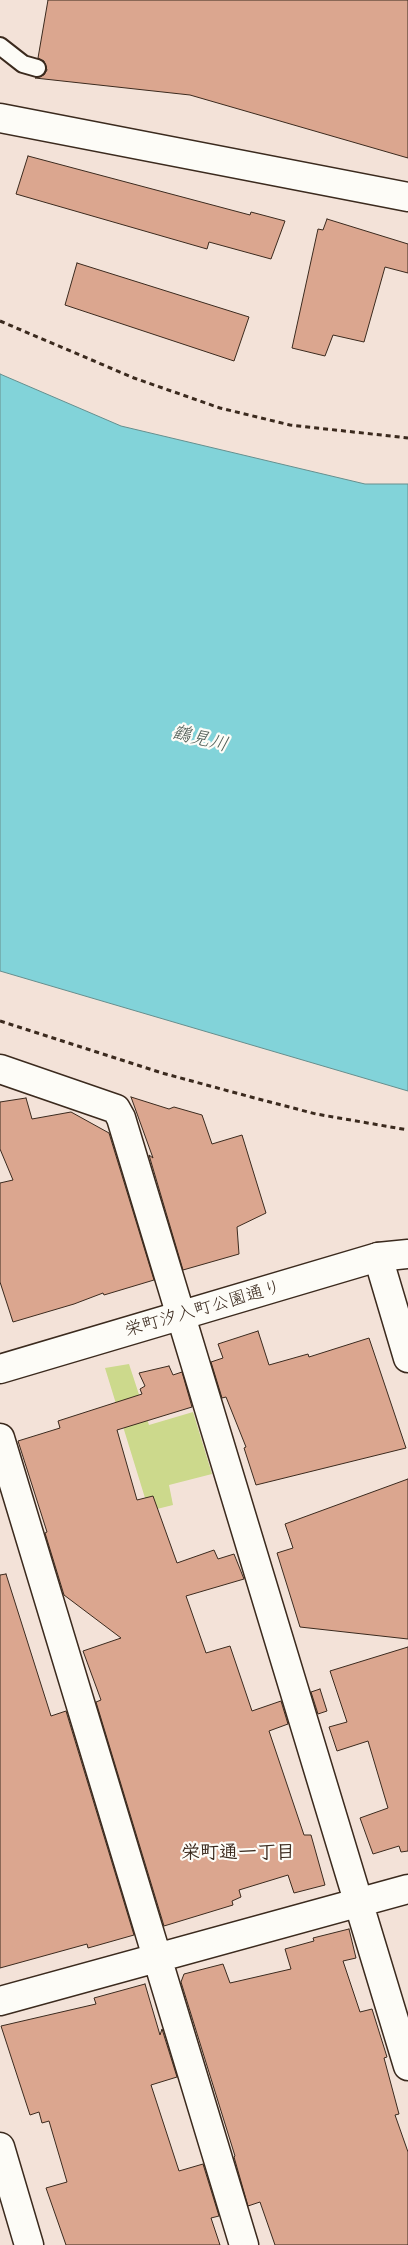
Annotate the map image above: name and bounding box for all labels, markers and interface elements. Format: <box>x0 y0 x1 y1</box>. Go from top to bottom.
water label: 鶴見川 <box>170 721 230 757</box>
street label: 栄町汐入町公園通り <box>122 1276 284 1342</box>
district label: 栄町通一丁目 <box>181 1842 295 1864</box>

